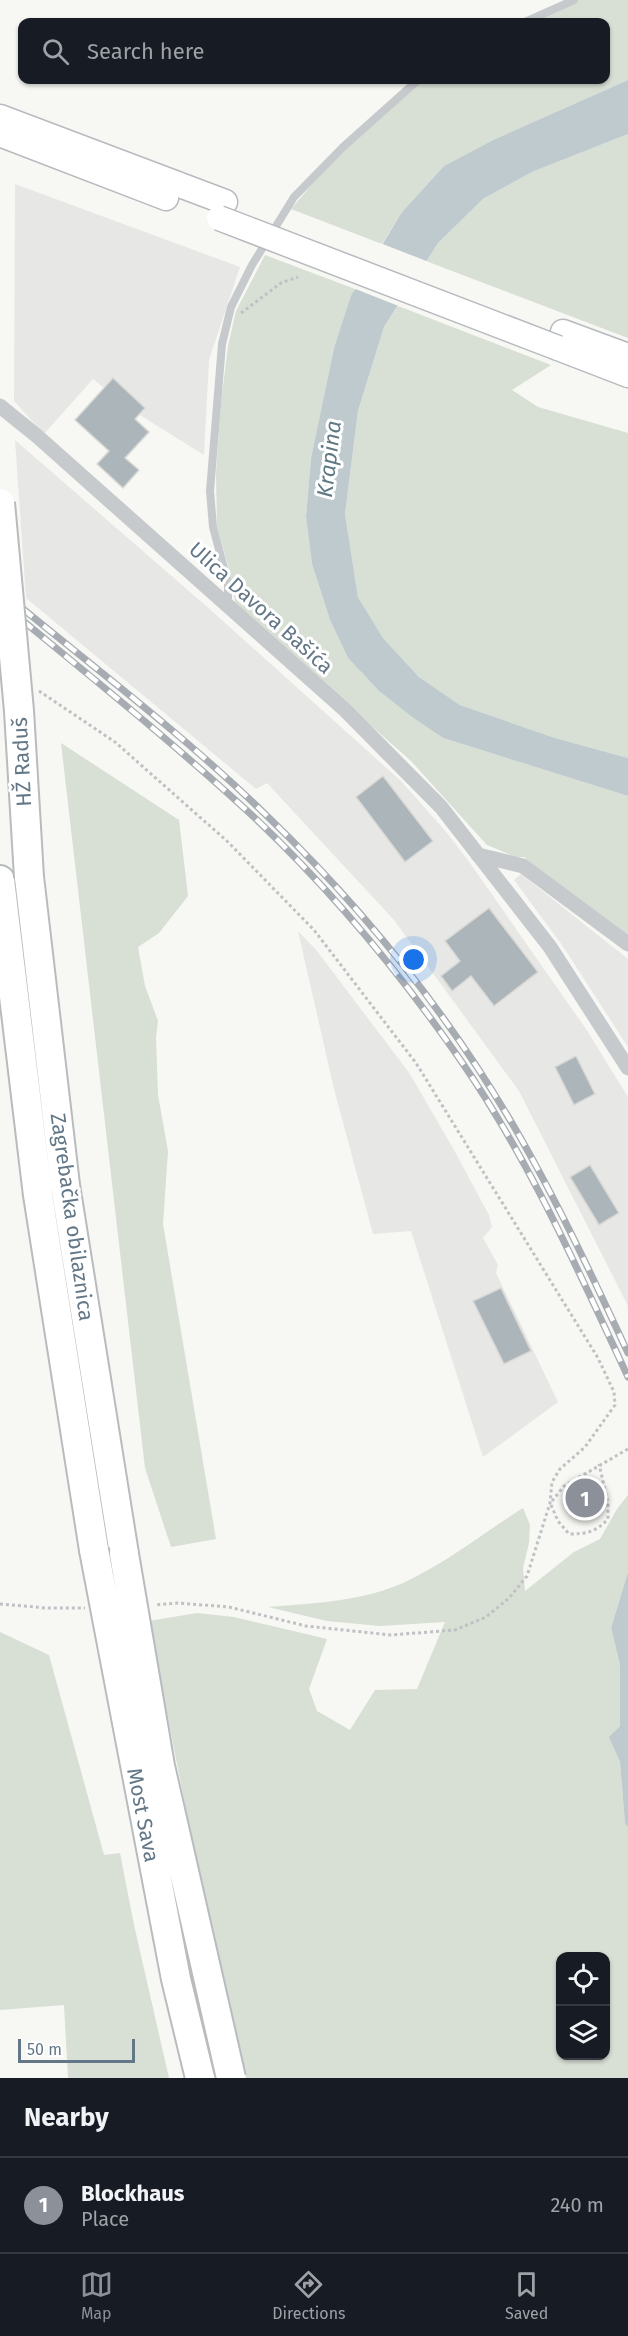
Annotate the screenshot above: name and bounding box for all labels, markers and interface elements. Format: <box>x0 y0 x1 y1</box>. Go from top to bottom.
search box <box>18 18 610 84</box>
icon: search <box>39 35 72 68</box>
text: Search here <box>87 38 205 65</box>
water label: Krapina <box>311 419 347 499</box>
street label: Ulica Davora Bašića <box>184 536 338 680</box>
street label: HŽ Raduš <box>7 717 37 807</box>
your location <box>399 945 428 974</box>
street label: Zagrebačka obilaznica <box>45 1111 99 1323</box>
pin: 1 <box>566 1476 604 1520</box>
street label: Most Sava <box>121 1766 165 1864</box>
map controls <box>556 1952 610 2060</box>
button: locate <box>556 1952 610 2006</box>
button: layers <box>556 2006 610 2060</box>
scale bar <box>18 2036 135 2064</box>
text: 50 m <box>27 2040 62 2059</box>
text: Nearby <box>24 2102 109 2133</box>
text: Blockhaus <box>81 2180 185 2207</box>
text: 1 <box>39 2193 48 2217</box>
text: 240 m <box>550 2193 604 2217</box>
text: Place <box>81 2207 129 2231</box>
tab: Map <box>80 2268 113 2323</box>
tab: Directions <box>272 2268 346 2323</box>
tab: Saved <box>505 2268 548 2323</box>

